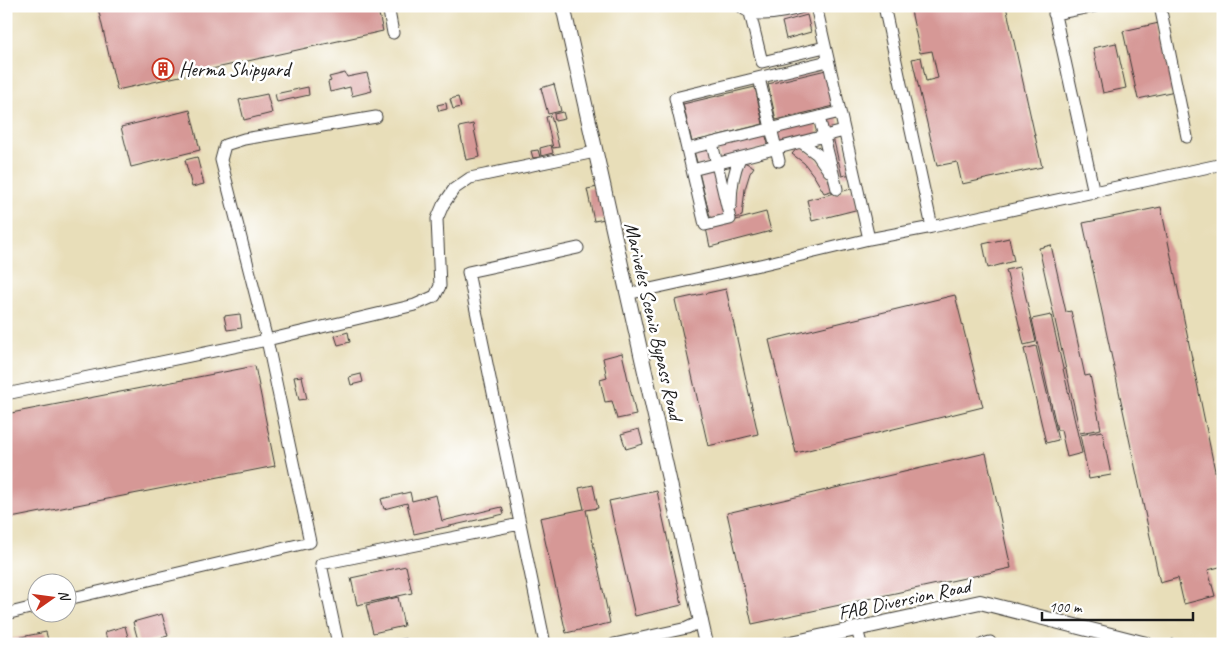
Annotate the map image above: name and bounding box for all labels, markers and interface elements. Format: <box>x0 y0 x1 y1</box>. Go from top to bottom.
building icon: Herma Shipyard <box>151 57 175 81</box>
place label: Herma Shipyard <box>179 57 293 82</box>
street label: Mariveles Scenic Bypass Road <box>619 220 689 426</box>
north arrow <box>28 572 78 622</box>
street label: FAB Diversion Road <box>836 573 975 626</box>
text: N <box>55 589 74 603</box>
scale bar <box>1042 590 1193 622</box>
text: 100 m <box>1049 598 1083 617</box>

